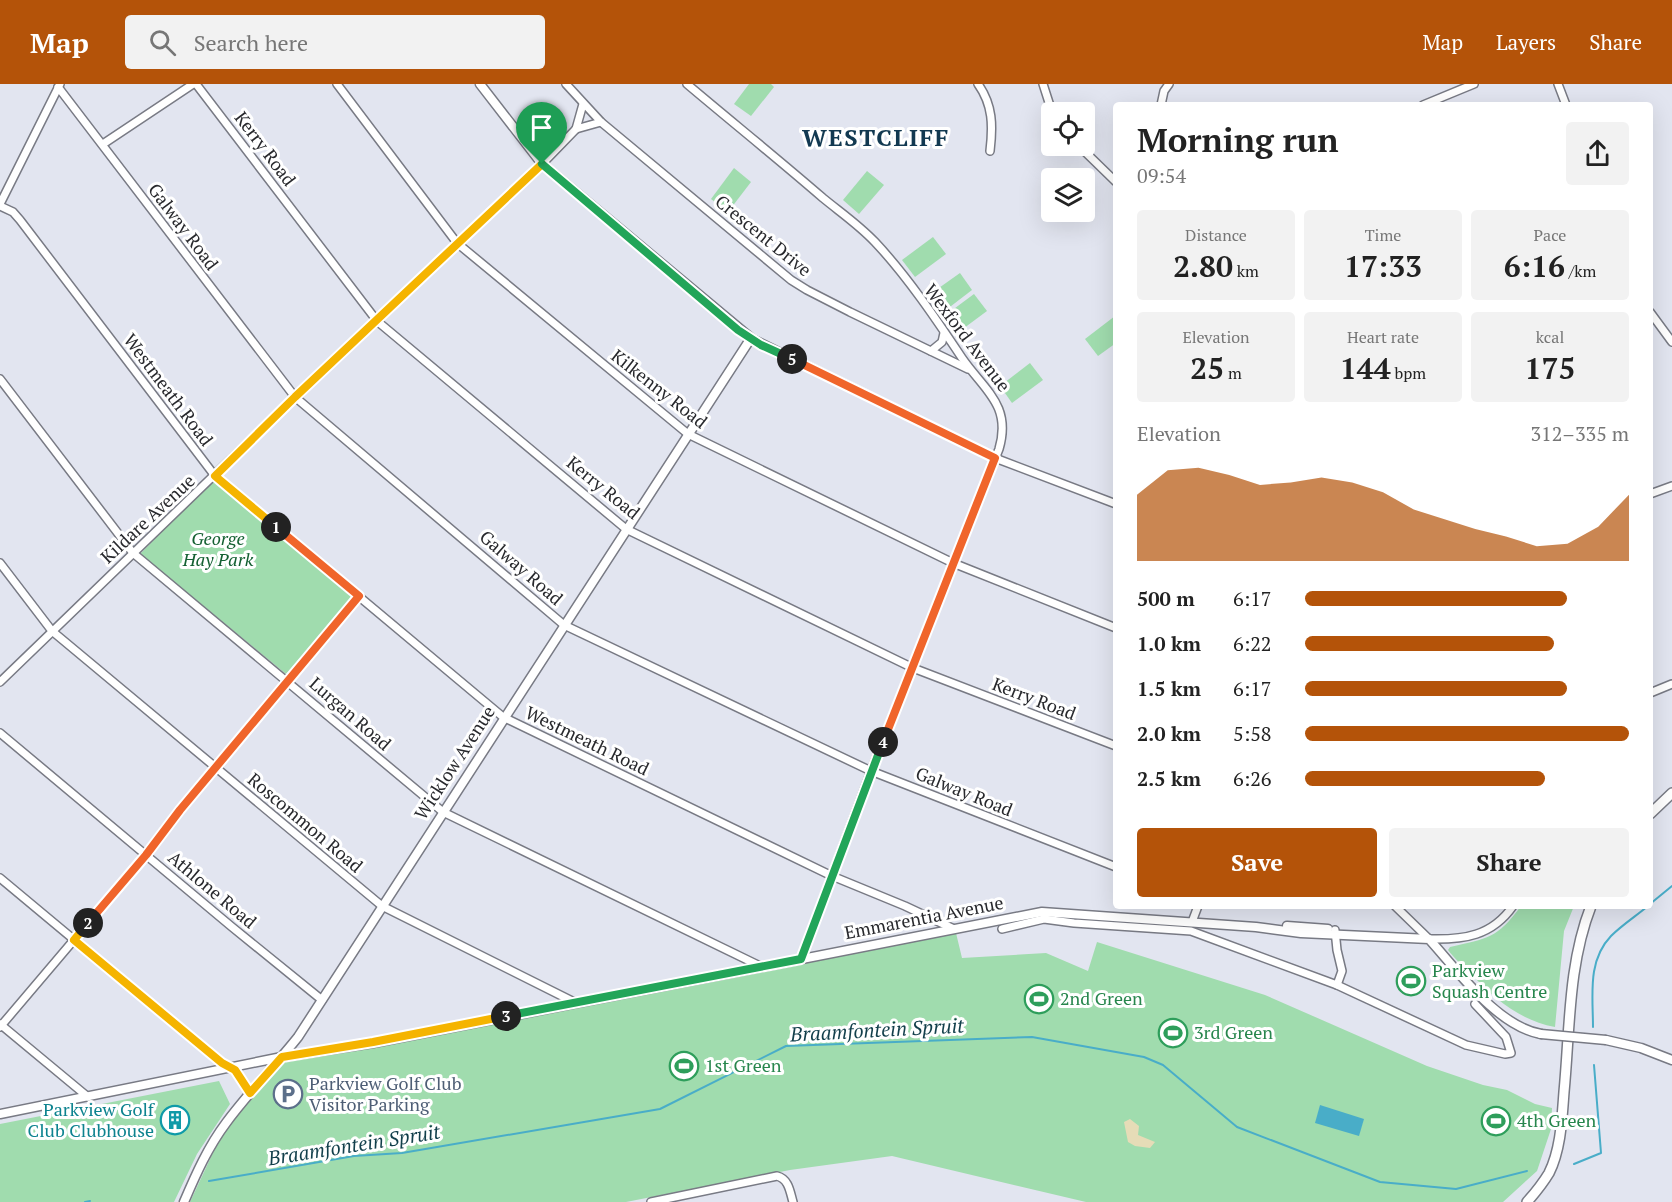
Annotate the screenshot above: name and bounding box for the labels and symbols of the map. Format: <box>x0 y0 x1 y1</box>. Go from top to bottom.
pin <box>516 102 567 164</box>
street label: Kerry Road <box>230 106 302 191</box>
district label: WESTCLIFF <box>802 121 950 153</box>
street label: Galway Road <box>143 178 224 275</box>
street label: Crescent Drive <box>711 189 817 281</box>
street label: Wexford Avenue <box>919 279 1016 396</box>
street label: Westmeath Road <box>119 328 219 450</box>
street label: Kilkenny Road <box>607 343 713 433</box>
pin: 5 <box>777 344 807 374</box>
street label: Kerry Road <box>562 450 645 524</box>
street label: Kildare Avenue <box>95 468 200 568</box>
pin: 1 <box>261 512 291 542</box>
street label: Galway Road <box>475 524 568 610</box>
park label: George Hay Park <box>182 526 254 571</box>
street label: Lurgan Road <box>305 671 397 755</box>
street label: Kerry Road <box>989 671 1080 725</box>
street label: Westmeath Road <box>522 700 653 780</box>
street label: Wicklow Avenue <box>408 701 500 824</box>
pin: 4 <box>868 727 898 757</box>
street label: Galway Road <box>912 761 1016 821</box>
street label: Roscommon Road <box>243 767 368 877</box>
street label: Athlone Road <box>163 845 262 933</box>
street label: Emmarentia Avenue <box>842 890 1005 944</box>
pin: 2 <box>73 908 103 938</box>
place label: Parkview Squash Centre <box>1432 958 1547 1003</box>
sports icon: Parkview Squash Centre <box>1395 965 1427 997</box>
sports icon: 2nd Green <box>1023 983 1055 1015</box>
place label: 2nd Green <box>1060 986 1143 1010</box>
pin: 3 <box>491 1001 521 1031</box>
water label: Braamfontein Spruit <box>788 1011 966 1048</box>
sports icon: 3rd Green <box>1157 1017 1189 1049</box>
place label: 3rd Green <box>1194 1020 1273 1044</box>
sports icon: 1st Green <box>668 1050 700 1082</box>
place label: 1st Green <box>705 1053 782 1077</box>
place label: Parkview Golf Club Visitor Parking <box>309 1071 462 1116</box>
parking icon: Parkview Golf Club Visitor Parking <box>272 1078 304 1110</box>
place label: Parkview Golf Club Clubhouse <box>28 1097 156 1142</box>
building icon: Parkview Golf Club Clubhouse <box>159 1104 191 1136</box>
sports icon: 4th Green <box>1480 1105 1512 1137</box>
place label: 4th Green <box>1517 1108 1597 1132</box>
water label: Braamfontein Spruit <box>265 1117 443 1172</box>

